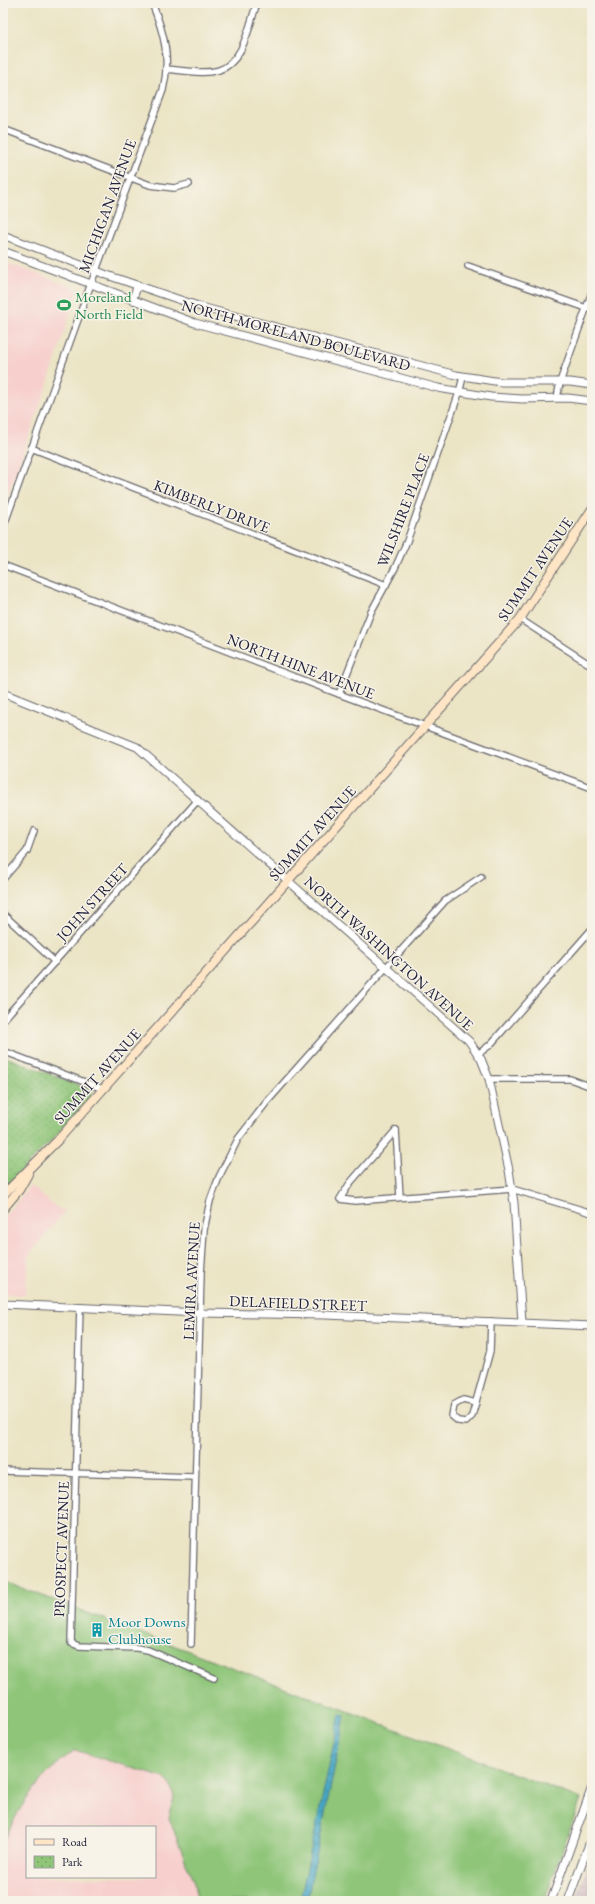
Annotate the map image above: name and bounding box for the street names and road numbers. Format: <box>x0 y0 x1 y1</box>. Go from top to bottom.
street label: MICHIGAN AVENUE <box>74 136 140 275</box>
street label: NORTH MORELAND BOULEVARD <box>179 295 413 375</box>
street label: WILSHIRE PLACE <box>373 450 434 569</box>
street label: KIMBERLY DRIVE <box>151 475 273 537</box>
street label: SUMMIT AVENUE <box>493 513 577 625</box>
street label: NORTH HINE AVENUE <box>225 629 378 703</box>
street label: SUMMIT AVENUE <box>264 781 360 884</box>
street label: JOHN STREET <box>51 858 133 946</box>
street label: NORTH WASHINGTON AVENUE <box>300 872 478 1034</box>
street label: SUMMIT AVENUE <box>49 1024 145 1127</box>
street label: LEMIRA AVENUE <box>178 1221 204 1341</box>
street label: DELAFIELD STREET <box>229 1291 368 1315</box>
street label: PROSPECT AVENUE <box>49 1480 73 1617</box>

